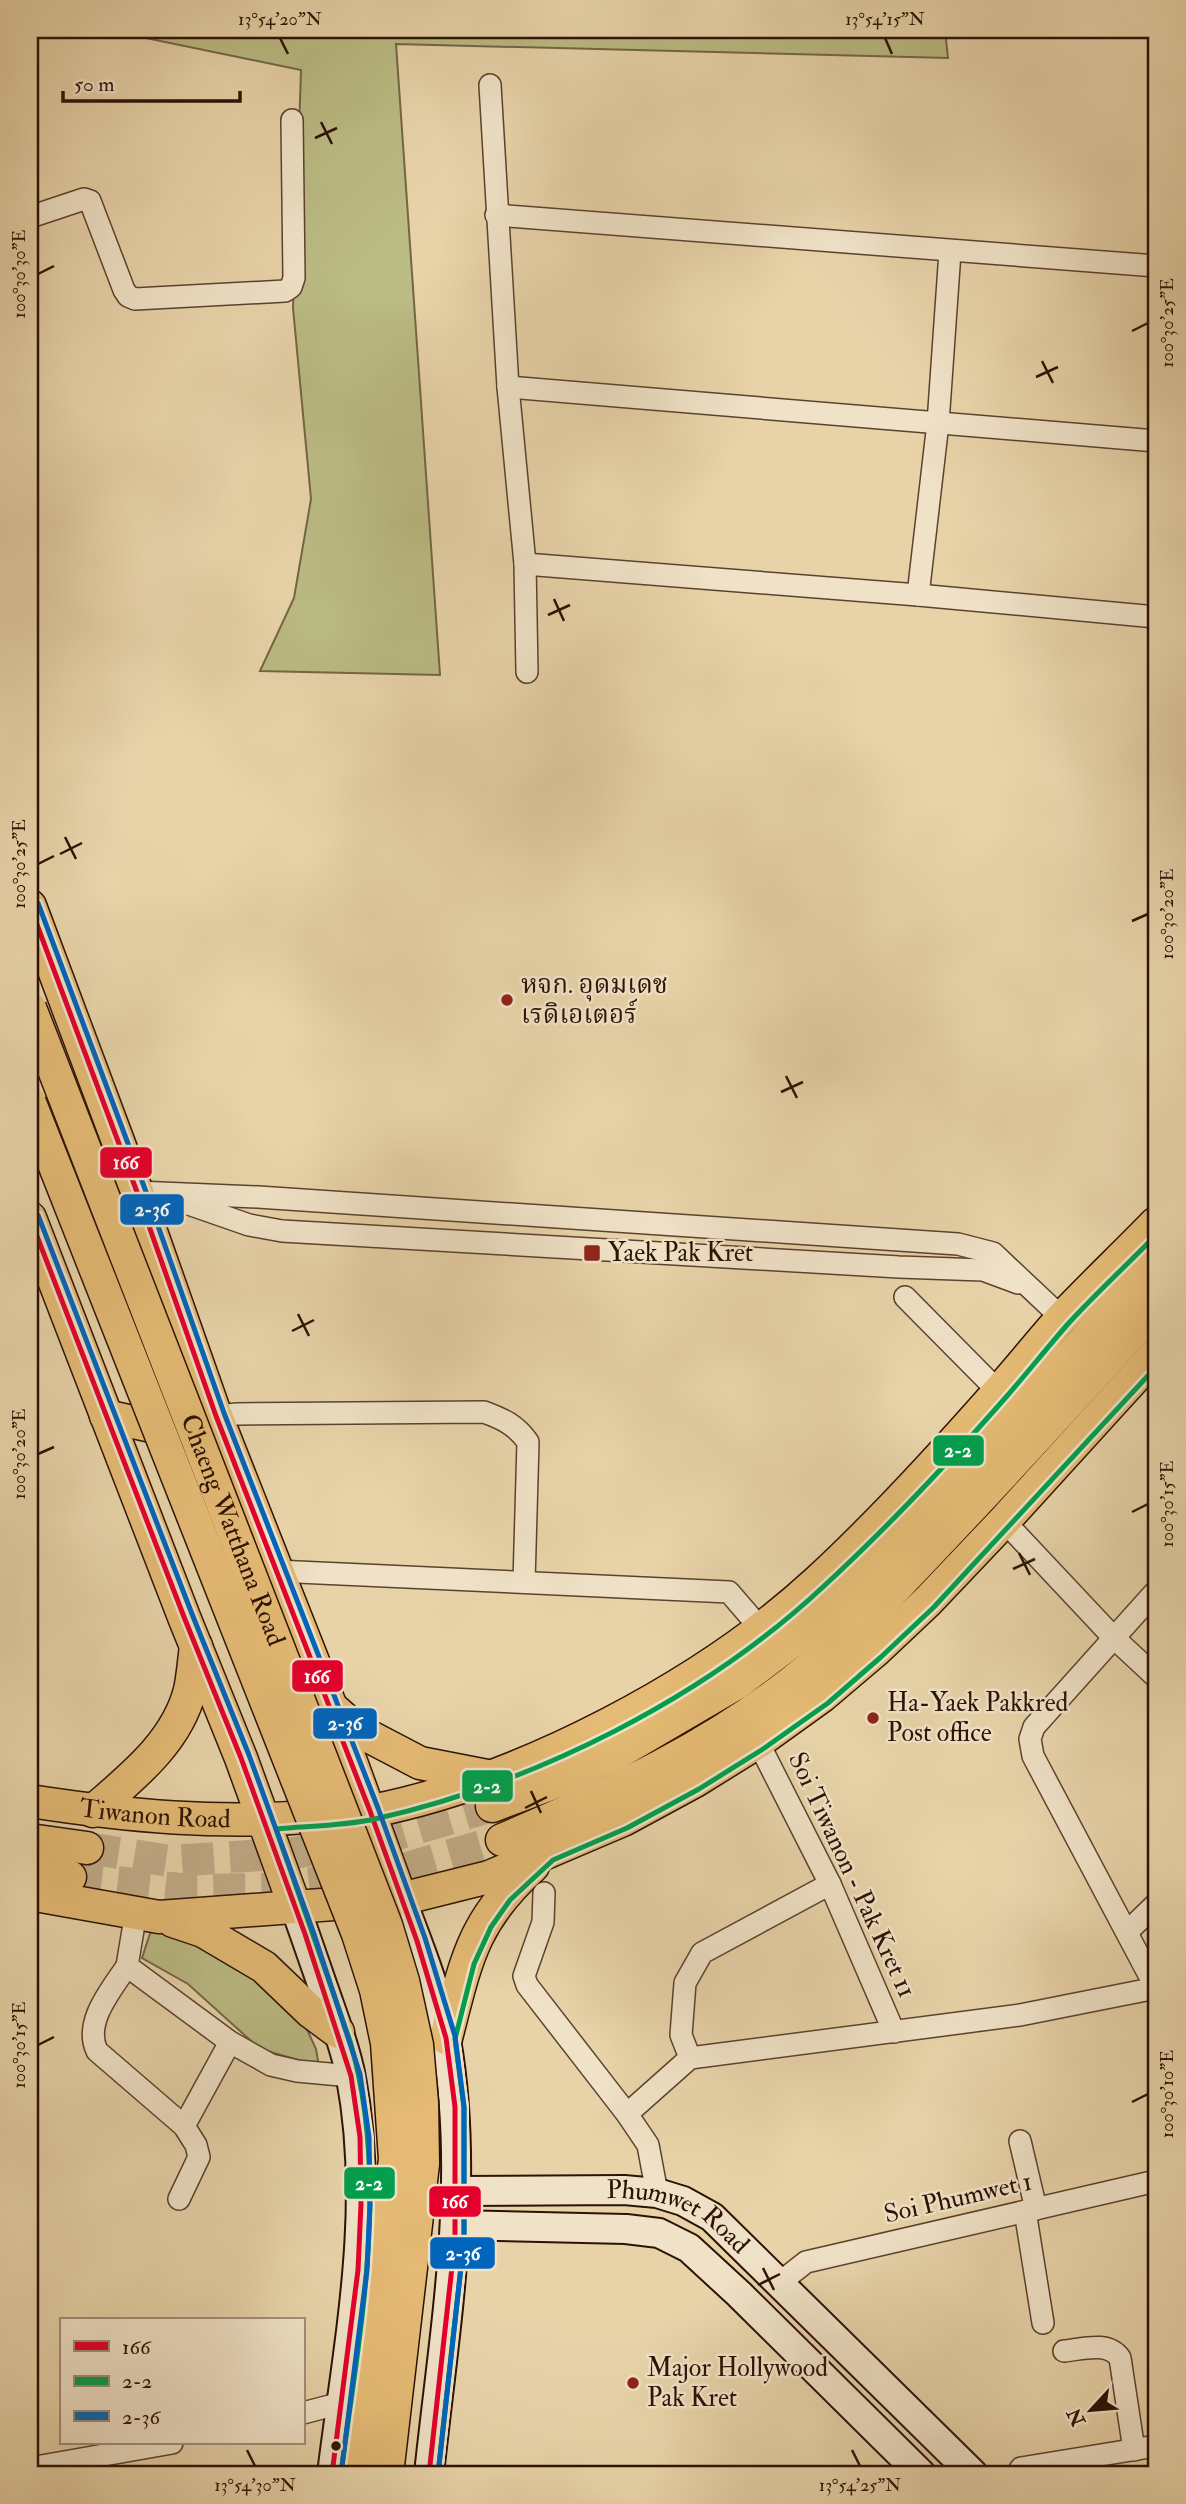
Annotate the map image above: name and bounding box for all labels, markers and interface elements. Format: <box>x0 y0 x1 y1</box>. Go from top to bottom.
text: 13°54'20"N <box>238 8 322 31</box>
text: 13°54'15"N <box>845 8 925 31</box>
scale bar <box>63 60 240 104</box>
text: 50 m <box>74 71 115 98</box>
text: 100°30'30"E <box>8 230 31 318</box>
text: 100°30'25"E <box>1156 278 1179 368</box>
text: 100°30'25"E <box>8 819 31 909</box>
text: 100°30'20"E <box>1156 868 1179 960</box>
place label: หจก. อุดมเดช เรดิเอเตอร์ <box>521 969 668 1031</box>
marker: หจก. อุดมเดช เรดิเอเตอร์ <box>499 992 515 1008</box>
line badge: 166 <box>99 1146 153 1179</box>
text: 166 <box>113 1151 140 1175</box>
line badge: 2-36 <box>119 1193 185 1226</box>
text: 2-36 <box>135 1198 171 1222</box>
place label: Yaek Pak Kret <box>608 1237 753 1269</box>
marker: Yaek Pak Kret <box>582 1243 602 1263</box>
text: 100°30'20"E <box>8 1408 31 1500</box>
street label: Chaeng Watthana Road <box>173 1410 292 1651</box>
line badge: 2-2 <box>932 1434 985 1467</box>
text: 2-2 <box>944 1439 972 1463</box>
text: 100°30'15"E <box>1156 1460 1179 1548</box>
line badge: 166 <box>291 1659 344 1693</box>
text: 166 <box>304 1665 331 1689</box>
place label: Ha-Yaek Pakkred Post office <box>887 1687 1069 1749</box>
line badge: 2-36 <box>312 1707 378 1740</box>
marker: Ha-Yaek Pakkred Post office <box>865 1710 881 1726</box>
text: 2-36 <box>328 1712 364 1736</box>
street label: Soi Tiwanon - Pak Kret 11 <box>781 1747 923 2003</box>
line badge: 2-2 <box>461 1769 514 1803</box>
text: 2-2 <box>473 1775 501 1799</box>
street label: Tiwanon Road <box>78 1792 231 1836</box>
text: 100°30'15"E <box>8 2001 31 2089</box>
text: 100°30'10"E <box>1156 2050 1179 2138</box>
street label: Soi Phumwet 1 <box>881 2165 1035 2231</box>
line badge: 2-2 <box>343 2166 396 2200</box>
text: 2-2 <box>355 2172 383 2196</box>
street label: Phumwet Road <box>606 2174 756 2261</box>
line badge: 166 <box>428 2185 482 2218</box>
text: 166 <box>442 2190 469 2214</box>
line badge: 2-36 <box>429 2236 496 2270</box>
text: 2-36 <box>446 2242 482 2266</box>
legend <box>60 2318 304 2444</box>
text: 166 <box>122 2334 152 2361</box>
place label: Major Hollywood Pak Kret <box>647 2352 828 2414</box>
text: 2-2 <box>122 2368 152 2395</box>
north arrow <box>1056 2374 1126 2444</box>
marker: Major Hollywood Pak Kret <box>625 2375 641 2391</box>
text: N <box>1062 2403 1092 2431</box>
text: 2-36 <box>122 2404 162 2431</box>
unlabelled marker <box>329 2439 343 2453</box>
text: 13°54'30"N <box>214 2474 296 2497</box>
text: 13°54'25"N <box>819 2474 901 2497</box>

